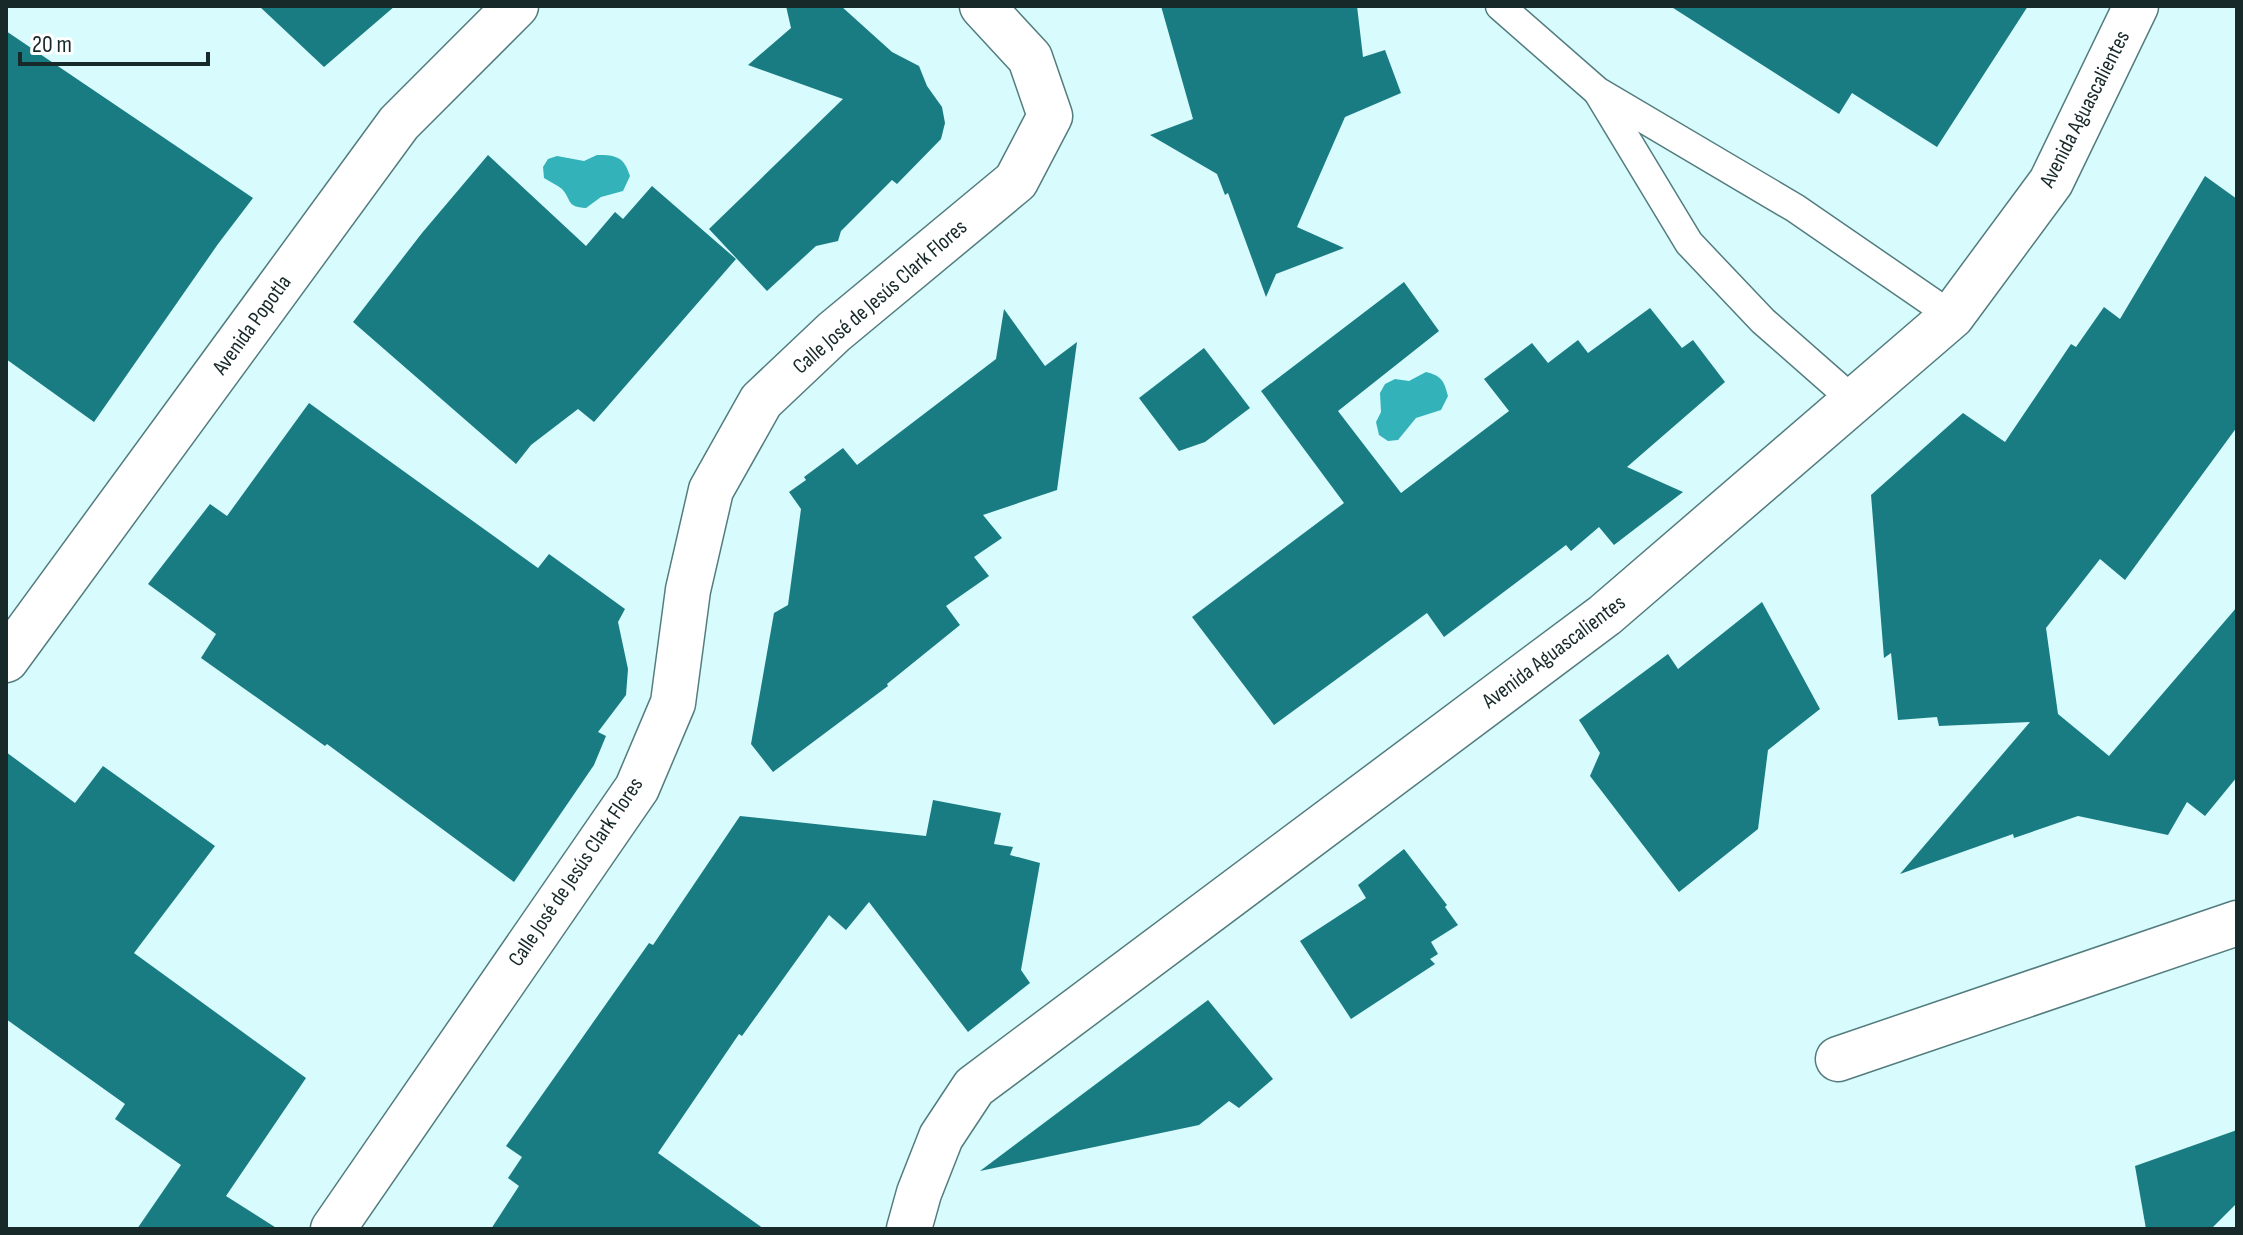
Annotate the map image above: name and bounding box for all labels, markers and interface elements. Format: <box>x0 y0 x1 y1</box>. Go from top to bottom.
scale bar <box>20 16 208 66</box>
street label: Avenida Aguascalientes <box>2033 26 2136 193</box>
text: 20 m <box>32 30 72 59</box>
street label: Calle José de Jesús Clark Flores <box>787 214 973 380</box>
street label: Avenida Popotla <box>206 270 297 381</box>
street label: Avenida Aguascalientes <box>1476 589 1631 715</box>
street label: Calle José de Jesús Clark Flores <box>503 772 649 972</box>

